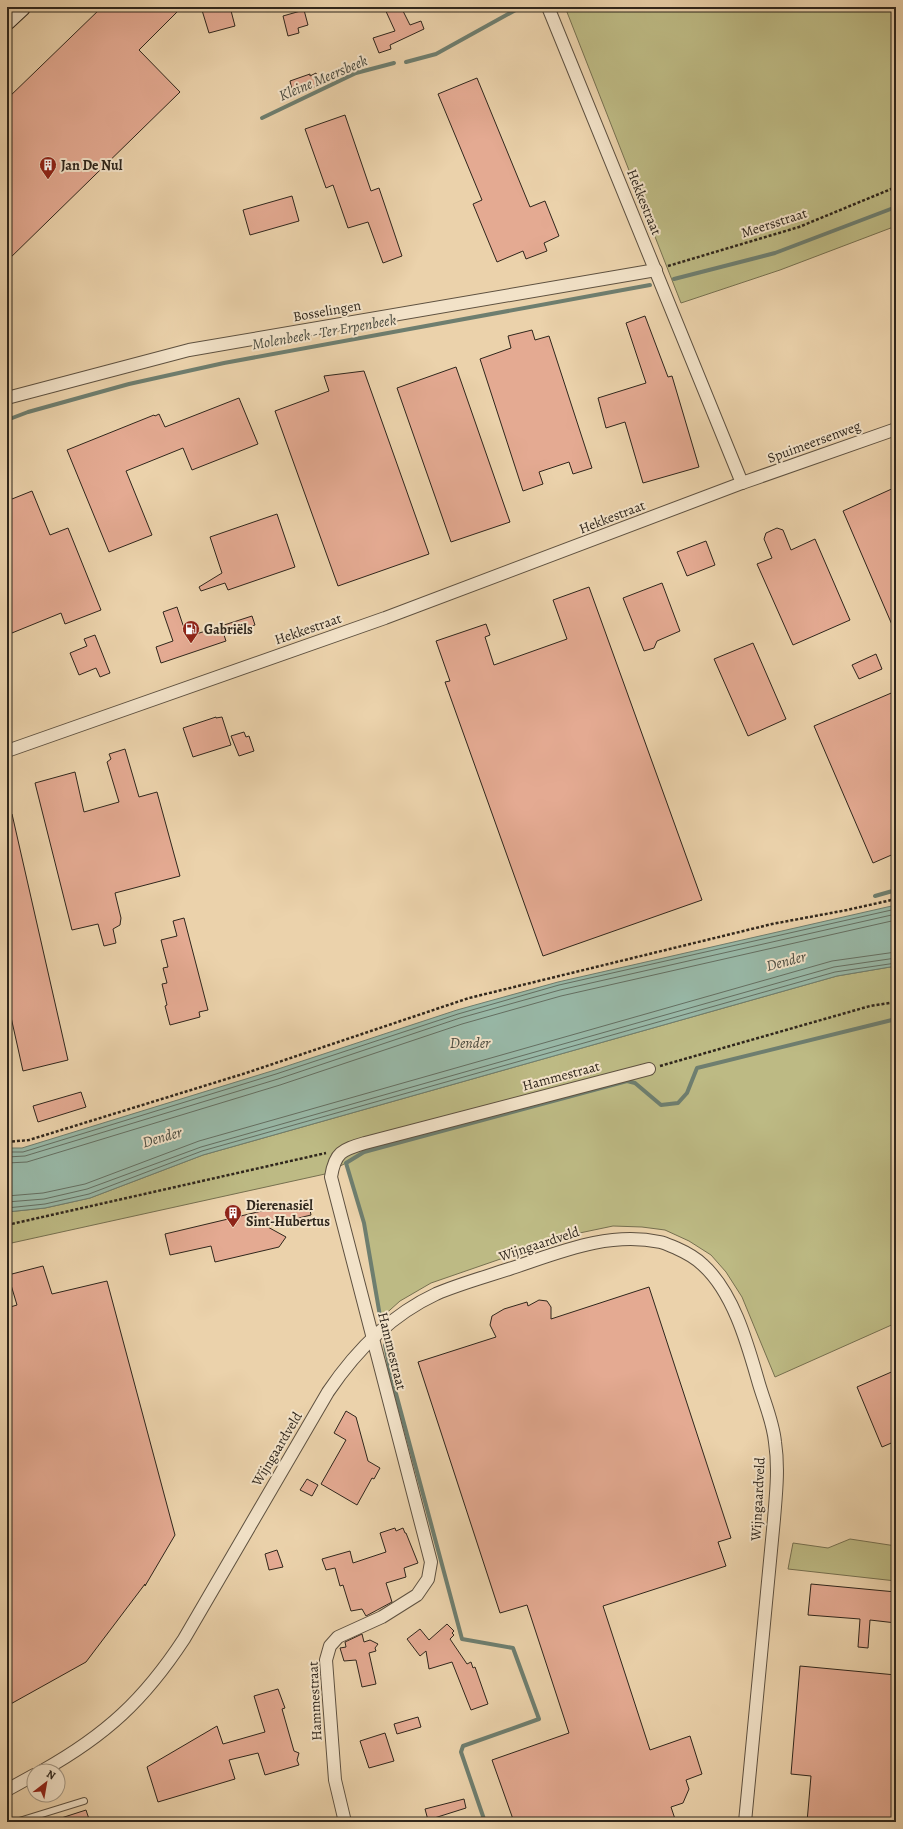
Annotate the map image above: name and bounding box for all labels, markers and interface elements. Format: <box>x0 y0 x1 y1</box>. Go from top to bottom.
water label: Kleine Meersbeek <box>276 50 371 106</box>
building icon: Jan De Nul <box>38 155 58 180</box>
place label: Jan De Nul <box>61 156 123 175</box>
street label: Hekkestraat <box>622 166 666 238</box>
street label: Meersstraat <box>739 203 810 243</box>
street label: Bosselingen <box>292 296 363 326</box>
water label: Molenbeek - Ter Erpenbeek <box>250 309 398 355</box>
street label: Spuimeersenweg <box>765 416 863 468</box>
street label: Hekkestraat <box>576 496 648 538</box>
street label: Hekkestraat <box>272 609 344 649</box>
fuel station icon: Gabriëls <box>181 619 201 644</box>
place label: Gabriëls <box>204 620 253 639</box>
water label: Dender <box>764 946 809 976</box>
water label: Dender <box>450 1033 491 1053</box>
street label: Hammestraat <box>520 1056 602 1095</box>
water label: Dender <box>140 1122 185 1152</box>
place label: Dierenasiel Sint-Hubertus <box>246 1196 330 1231</box>
building icon: Dierenasiel Sint-Hubertus <box>223 1203 243 1228</box>
street label: Wijngaardveld <box>495 1222 582 1266</box>
street label: Hammestraat <box>373 1310 411 1392</box>
street label: Wijngaardveld <box>247 1408 307 1491</box>
street label: Wijngaardveld <box>746 1456 770 1542</box>
street label: Hammestraat <box>303 1660 327 1741</box>
north arrow <box>26 1763 66 1803</box>
text: N <box>44 1766 58 1783</box>

